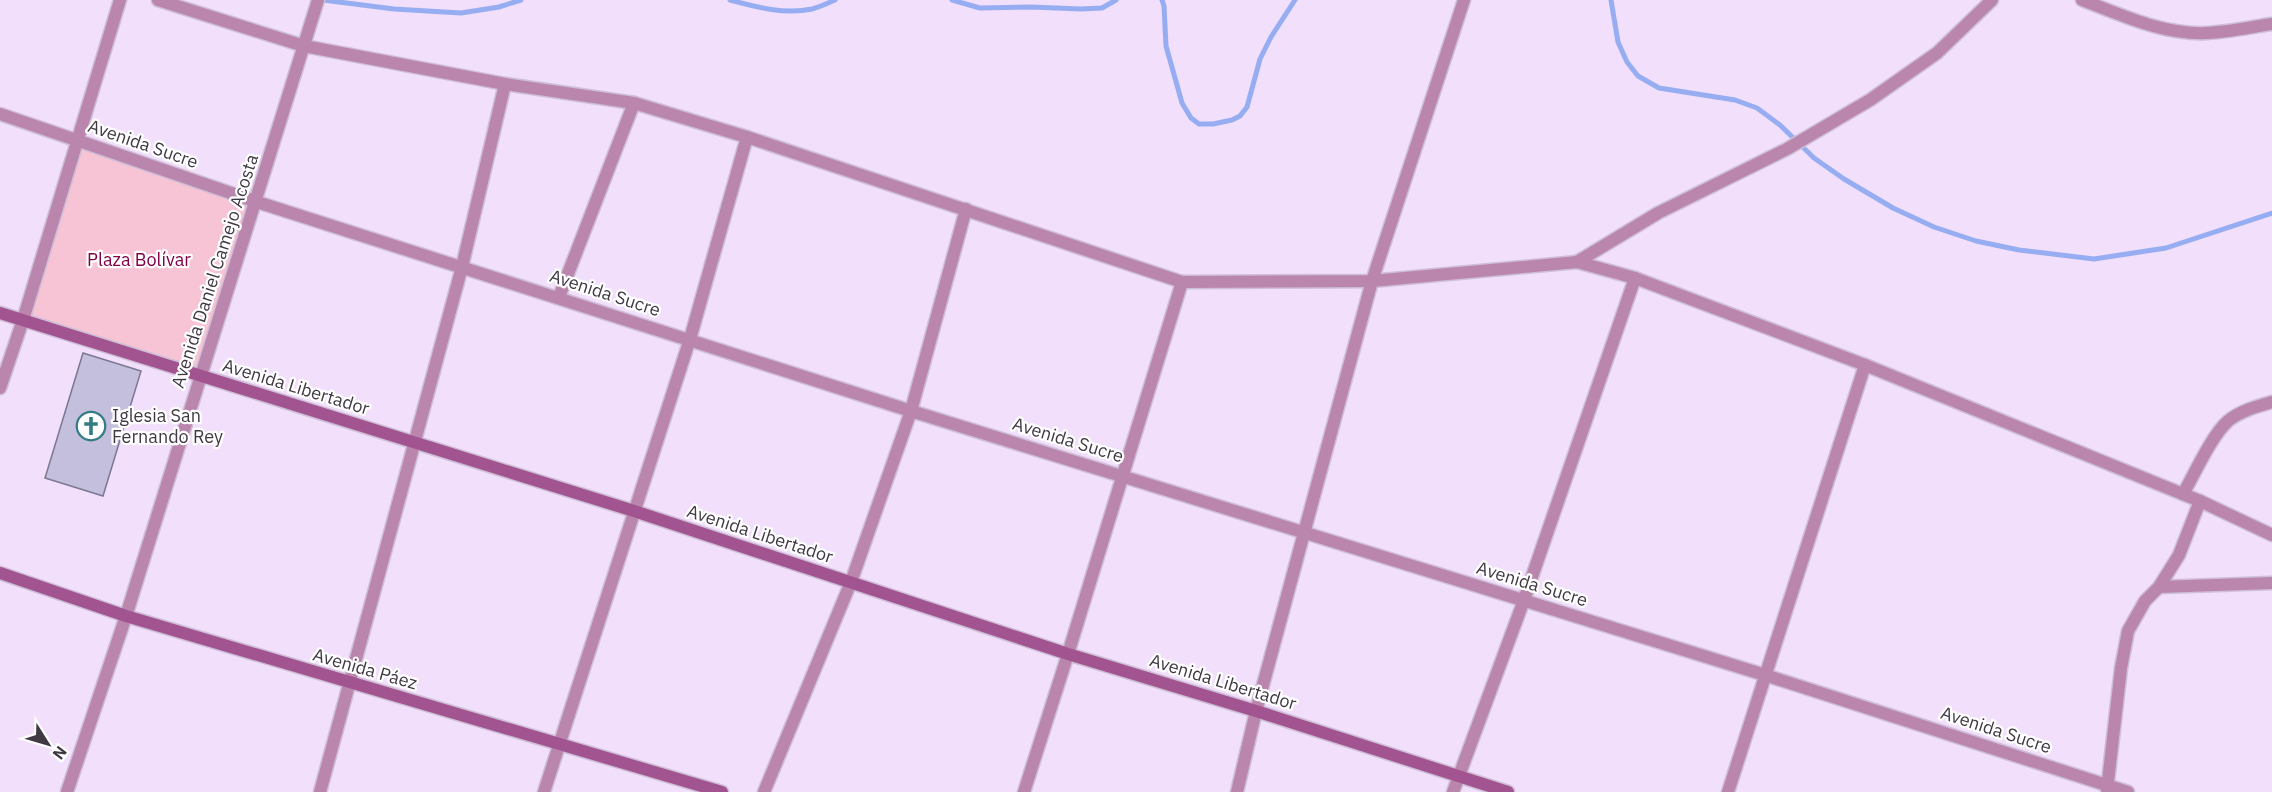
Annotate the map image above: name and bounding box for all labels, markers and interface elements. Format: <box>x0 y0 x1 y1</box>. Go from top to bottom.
street label: Avenida Sucre <box>85 114 201 173</box>
street label: Avenida Daniel Camejo Acosta <box>166 151 263 391</box>
park label: Plaza Bolívar <box>87 248 191 271</box>
street label: Avenida Sucre <box>547 264 663 321</box>
street label: Avenida Libertador <box>220 353 373 420</box>
place label: Iglesia San Fernando Rey <box>112 404 223 448</box>
church icon: Iglesia San Fernando Rey <box>75 410 107 442</box>
street label: Avenida Sucre <box>1010 412 1127 467</box>
street label: Avenida Libertador <box>684 499 837 568</box>
street label: Avenida Sucre <box>1474 556 1591 611</box>
street label: Avenida Páez <box>310 643 420 694</box>
street label: Avenida Libertador <box>1147 648 1300 715</box>
street label: Avenida Sucre <box>1938 701 2054 758</box>
north arrow <box>18 714 78 774</box>
text: N <box>49 742 71 764</box>

